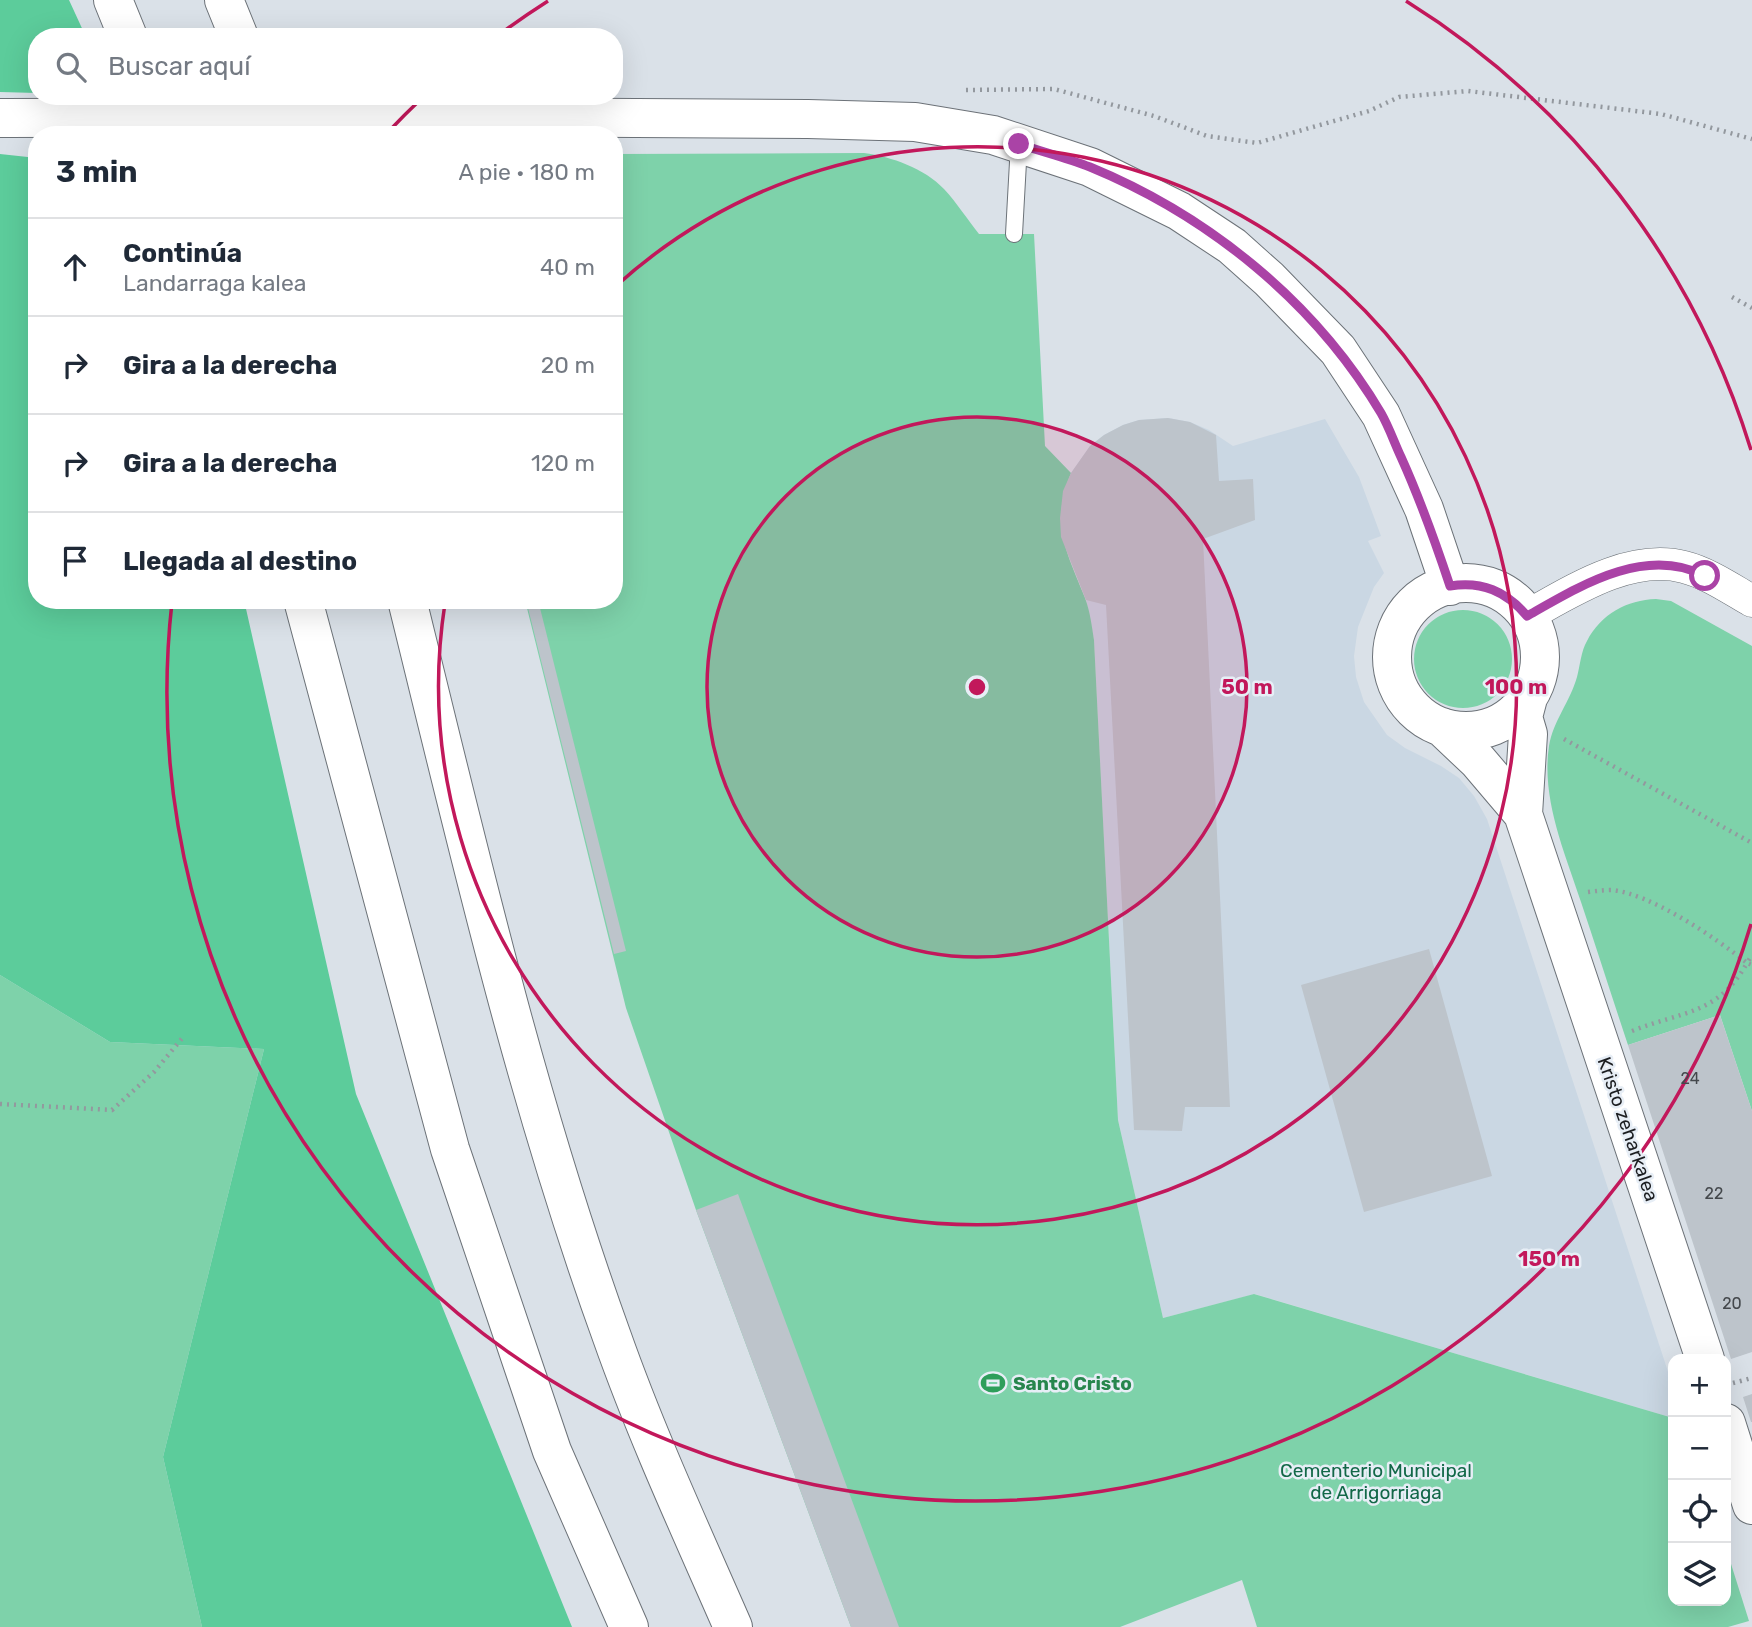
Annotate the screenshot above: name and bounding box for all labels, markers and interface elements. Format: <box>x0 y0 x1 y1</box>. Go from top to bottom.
search box <box>28 28 623 105</box>
icon: search <box>52 48 90 86</box>
text: Buscar aquí <box>108 51 250 82</box>
route end <box>1003 128 1034 159</box>
text: 3 min <box>56 154 138 190</box>
text: A pie · 180 m <box>458 158 595 186</box>
text: Continúa <box>123 238 242 269</box>
icon: ahead <box>56 248 94 286</box>
text: 40 m <box>540 253 595 281</box>
text: Landarraga kalea <box>123 269 307 297</box>
icon: right <box>56 346 94 384</box>
text: Gira a la derecha <box>123 350 337 381</box>
text: 20 m <box>541 351 595 379</box>
icon: right <box>56 444 94 482</box>
text: Gira a la derecha <box>123 448 337 479</box>
text: 120 m <box>531 449 595 477</box>
icon: arrive <box>56 542 94 580</box>
text: Llegada al destino <box>123 546 357 577</box>
route start <box>1689 560 1720 591</box>
text: 50 m <box>1221 674 1273 699</box>
text: 100 m <box>1485 674 1547 699</box>
centre of rings <box>965 675 989 699</box>
street label: Kristo zeharkalea <box>1593 1054 1663 1204</box>
house number: 24 <box>1680 1069 1700 1088</box>
house number: 22 <box>1705 1184 1723 1203</box>
text: 150 m <box>1518 1246 1580 1271</box>
house number: 20 <box>1722 1294 1742 1313</box>
map controls <box>1668 1354 1731 1606</box>
button: + <box>1668 1354 1731 1417</box>
sports icon: Santo Cristo <box>979 1369 1007 1397</box>
place label: Santo Cristo <box>1013 1372 1132 1395</box>
button: − <box>1668 1417 1731 1480</box>
park label: Cementerio Municipal de Arrigorriaga <box>1280 1459 1472 1504</box>
button: locate <box>1668 1480 1731 1543</box>
button: layers <box>1668 1543 1731 1606</box>

